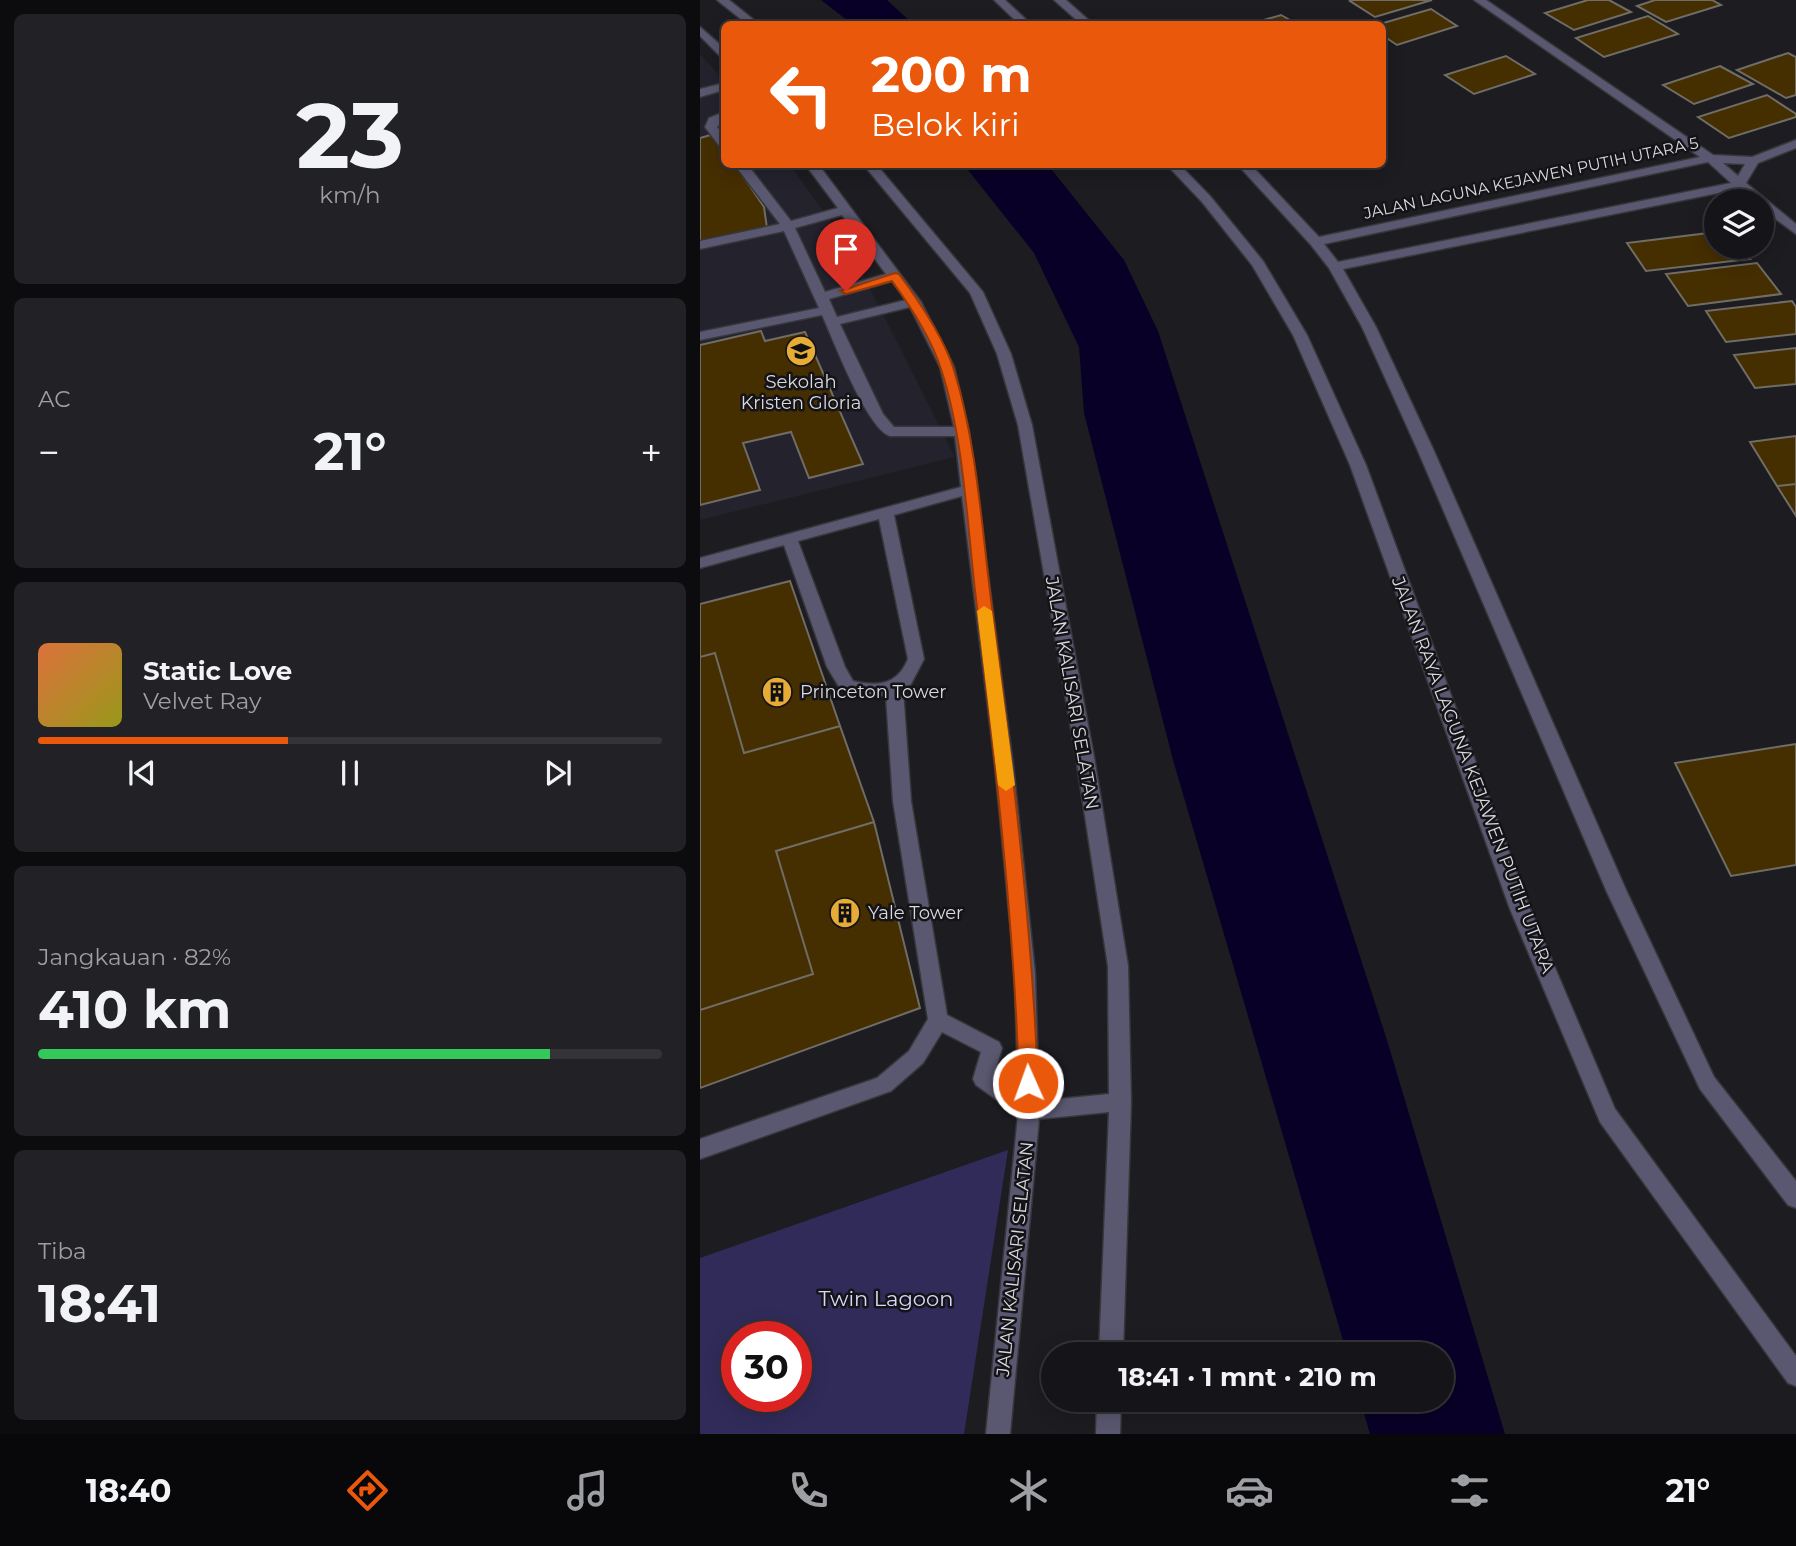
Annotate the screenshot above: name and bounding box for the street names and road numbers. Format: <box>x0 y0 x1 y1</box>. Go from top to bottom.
street label: JALAN LAGUNA KEJAWEN PUTIH UTARA 5 <box>1361 133 1700 223</box>
street label: JALAN RAYA LAGUNA KEJAWEN PUTIH UTARA <box>1387 573 1559 976</box>
street label: JALAN KALISARI SELATAN <box>1040 574 1103 811</box>
street label: JALAN KALISARI SELATAN <box>992 1140 1038 1379</box>

